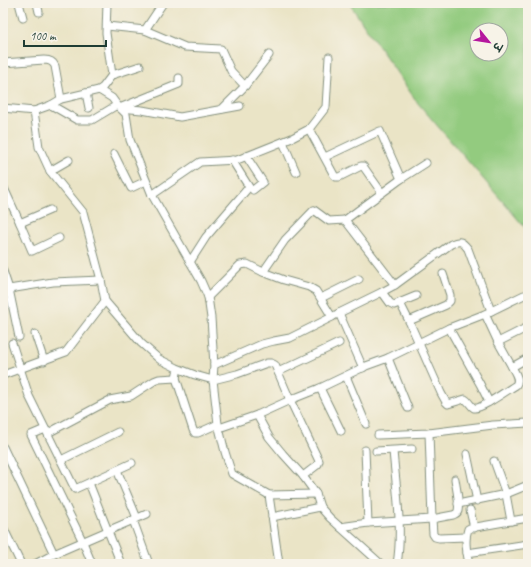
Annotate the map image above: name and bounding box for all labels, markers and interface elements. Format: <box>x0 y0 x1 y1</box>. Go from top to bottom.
scale bar <box>24 22 106 48</box>
north arrow <box>469 22 509 62</box>
text: 100 m <box>30 28 57 44</box>
text: उ <box>489 39 506 55</box>

